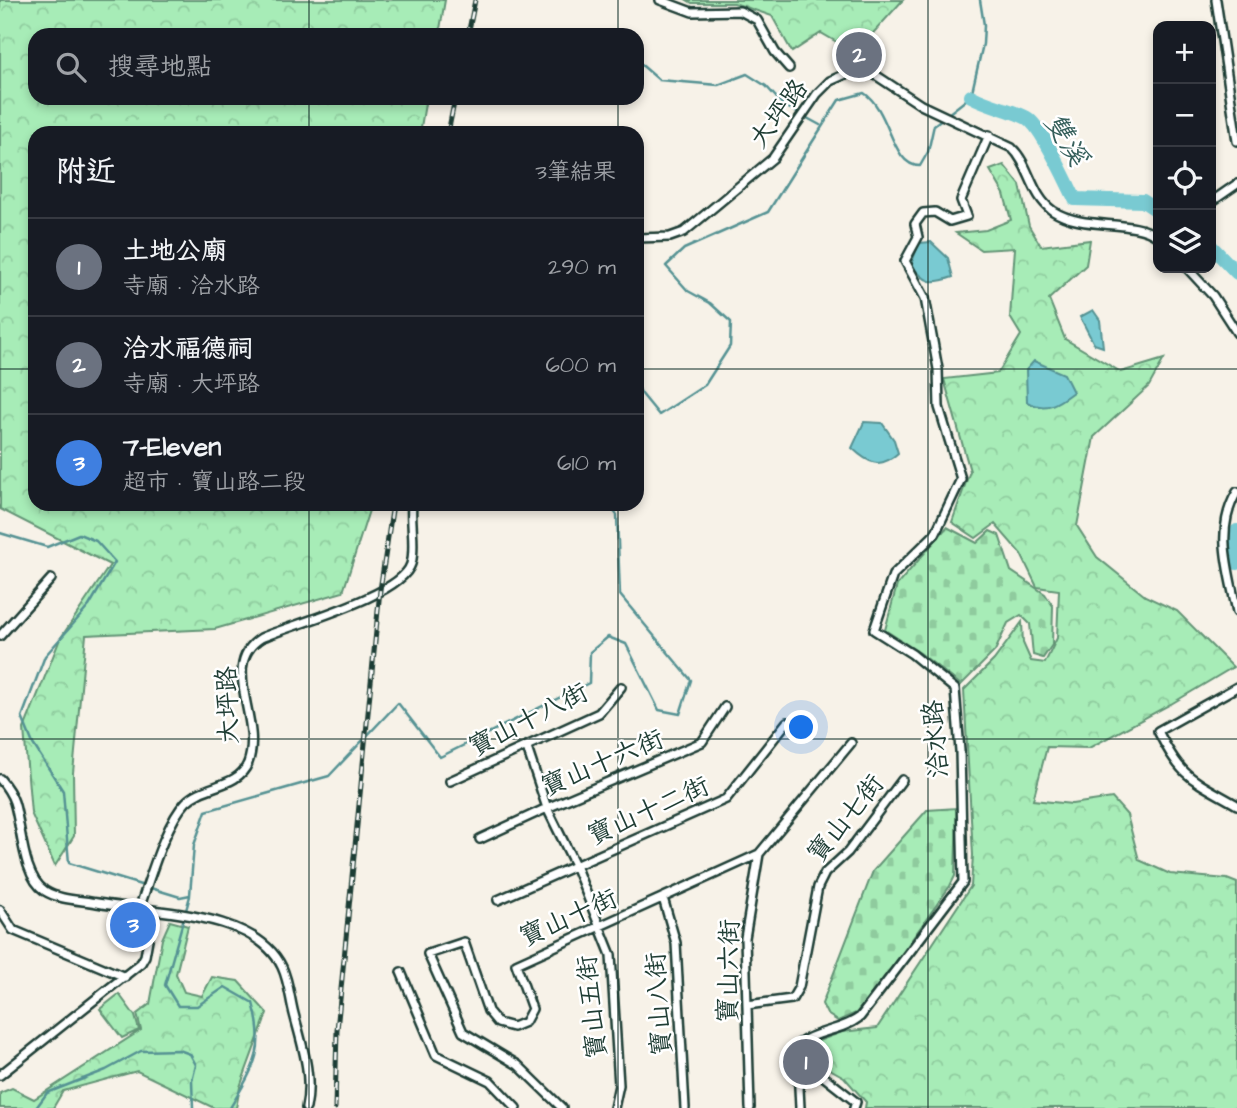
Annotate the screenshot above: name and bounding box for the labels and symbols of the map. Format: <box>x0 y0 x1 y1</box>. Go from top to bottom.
pin: 2 <box>836 29 882 81</box>
street label: 大坪路 <box>741 72 817 156</box>
water label: 雙溪 <box>1034 106 1098 176</box>
street label: 大坪路 <box>209 665 247 745</box>
street label: 寶山十八街 <box>462 674 595 765</box>
street label: 洽水路 <box>915 698 957 779</box>
your location <box>784 710 818 744</box>
street label: 寶山十六街 <box>536 721 669 805</box>
street label: 寶山七街 <box>799 767 892 870</box>
street label: 寶山十二街 <box>582 768 715 854</box>
street label: 寶山十街 <box>514 880 623 956</box>
pin: 3 <box>110 899 156 951</box>
street label: 寶山六街 <box>710 919 748 1023</box>
street label: 寶山八街 <box>637 951 681 1057</box>
street label: 寶山五街 <box>569 953 615 1060</box>
pin: 1 <box>783 1036 829 1088</box>

